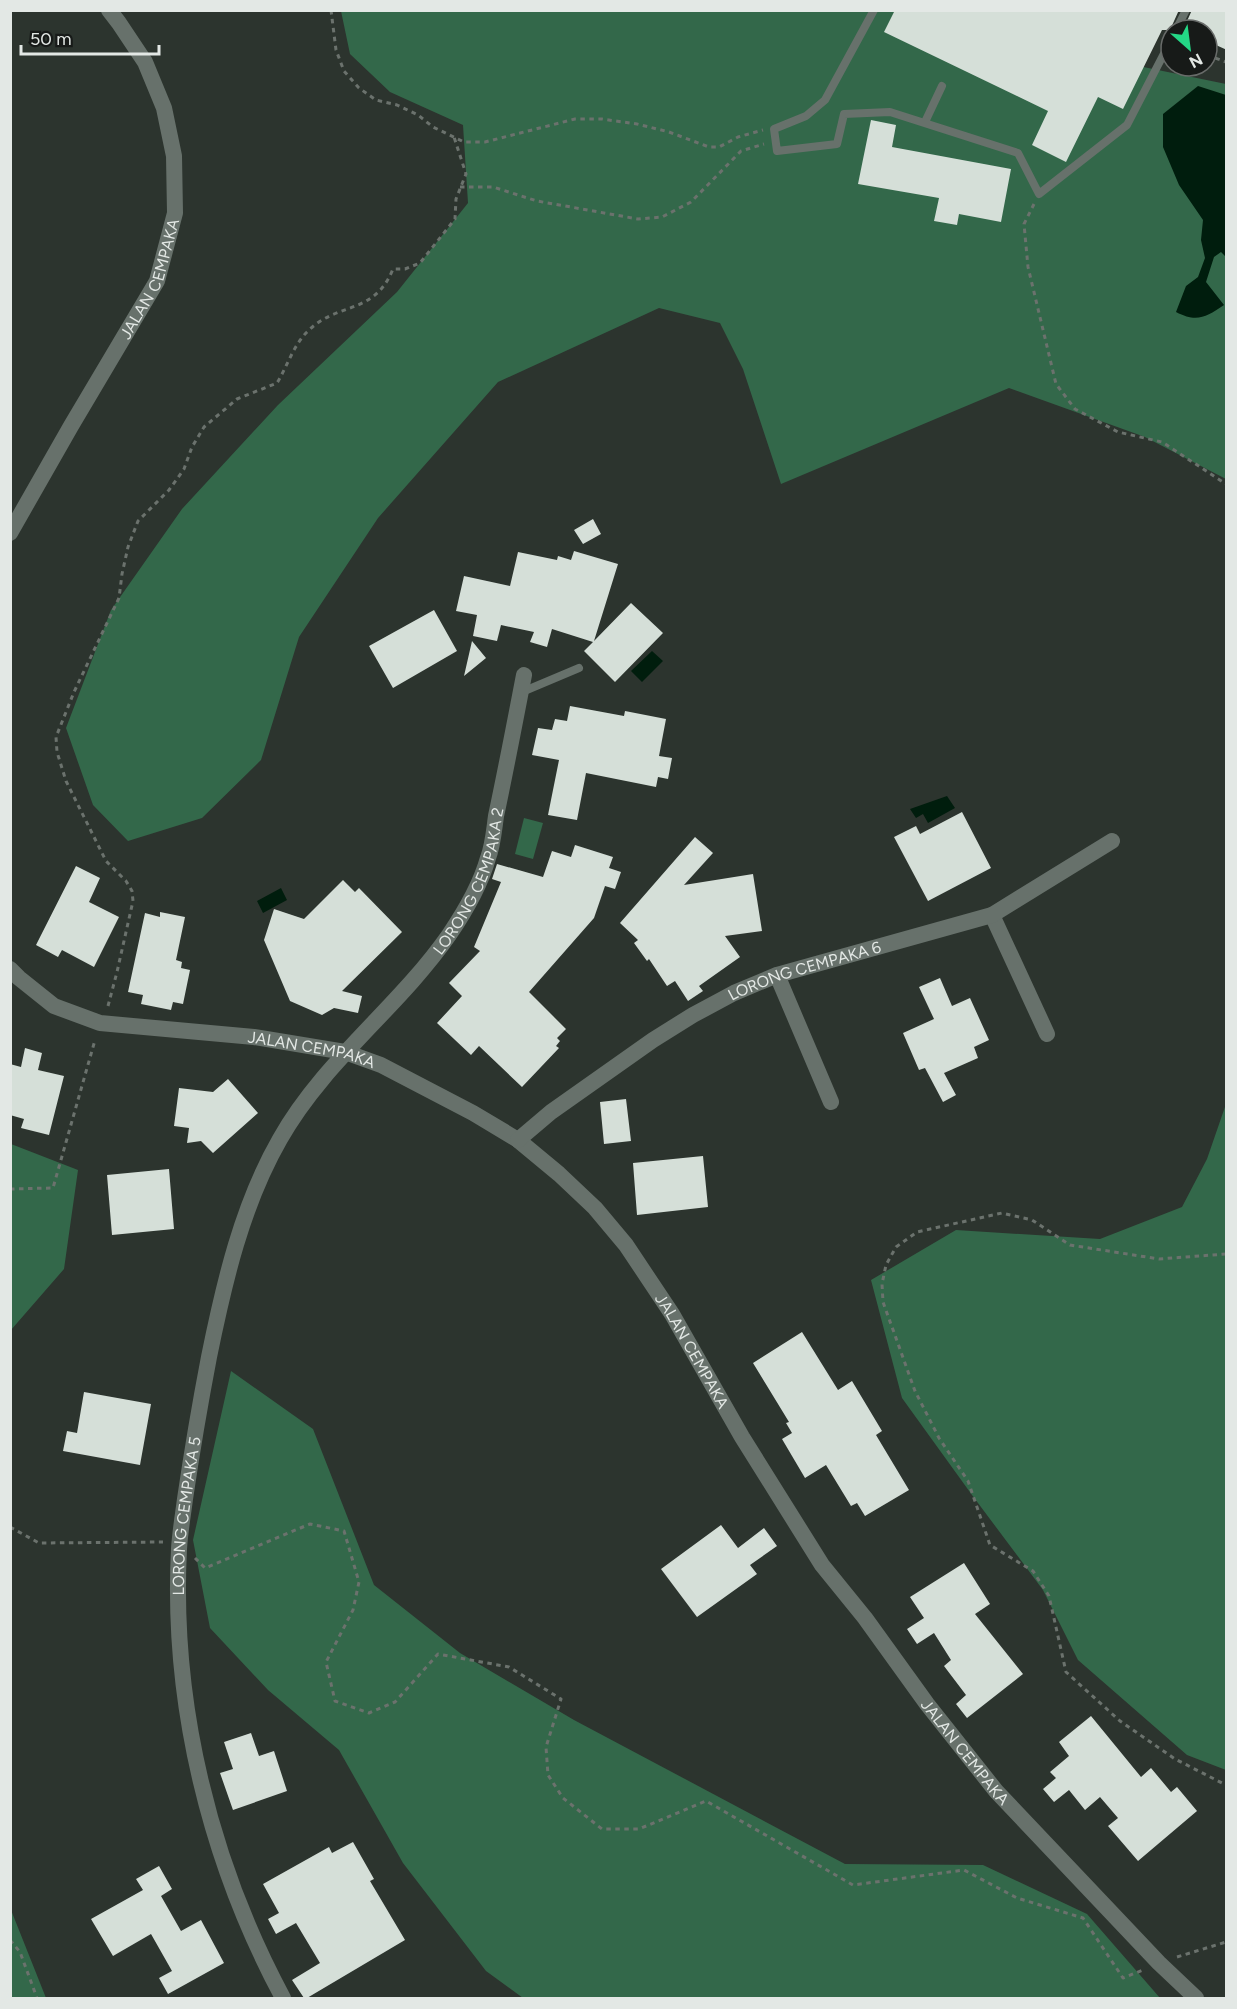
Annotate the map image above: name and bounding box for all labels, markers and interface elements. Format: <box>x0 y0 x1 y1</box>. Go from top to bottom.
scale bar <box>21 18 159 56</box>
north arrow <box>1159 18 1219 78</box>
text: 50 m <box>30 28 72 50</box>
text: N <box>1186 50 1206 72</box>
street label: JALAN CEMPAKA <box>115 216 183 342</box>
street label: LORONG CEMPAKA 2 <box>429 805 507 958</box>
street label: LORONG CEMPAKA 6 <box>724 937 883 1004</box>
street label: JALAN CEMPAKA <box>247 1027 378 1072</box>
street label: JALAN CEMPAKA <box>651 1290 733 1412</box>
street label: LORONG CEMPAKA 5 <box>168 1435 204 1595</box>
street label: JALAN CEMPAKA <box>917 1695 1013 1809</box>

